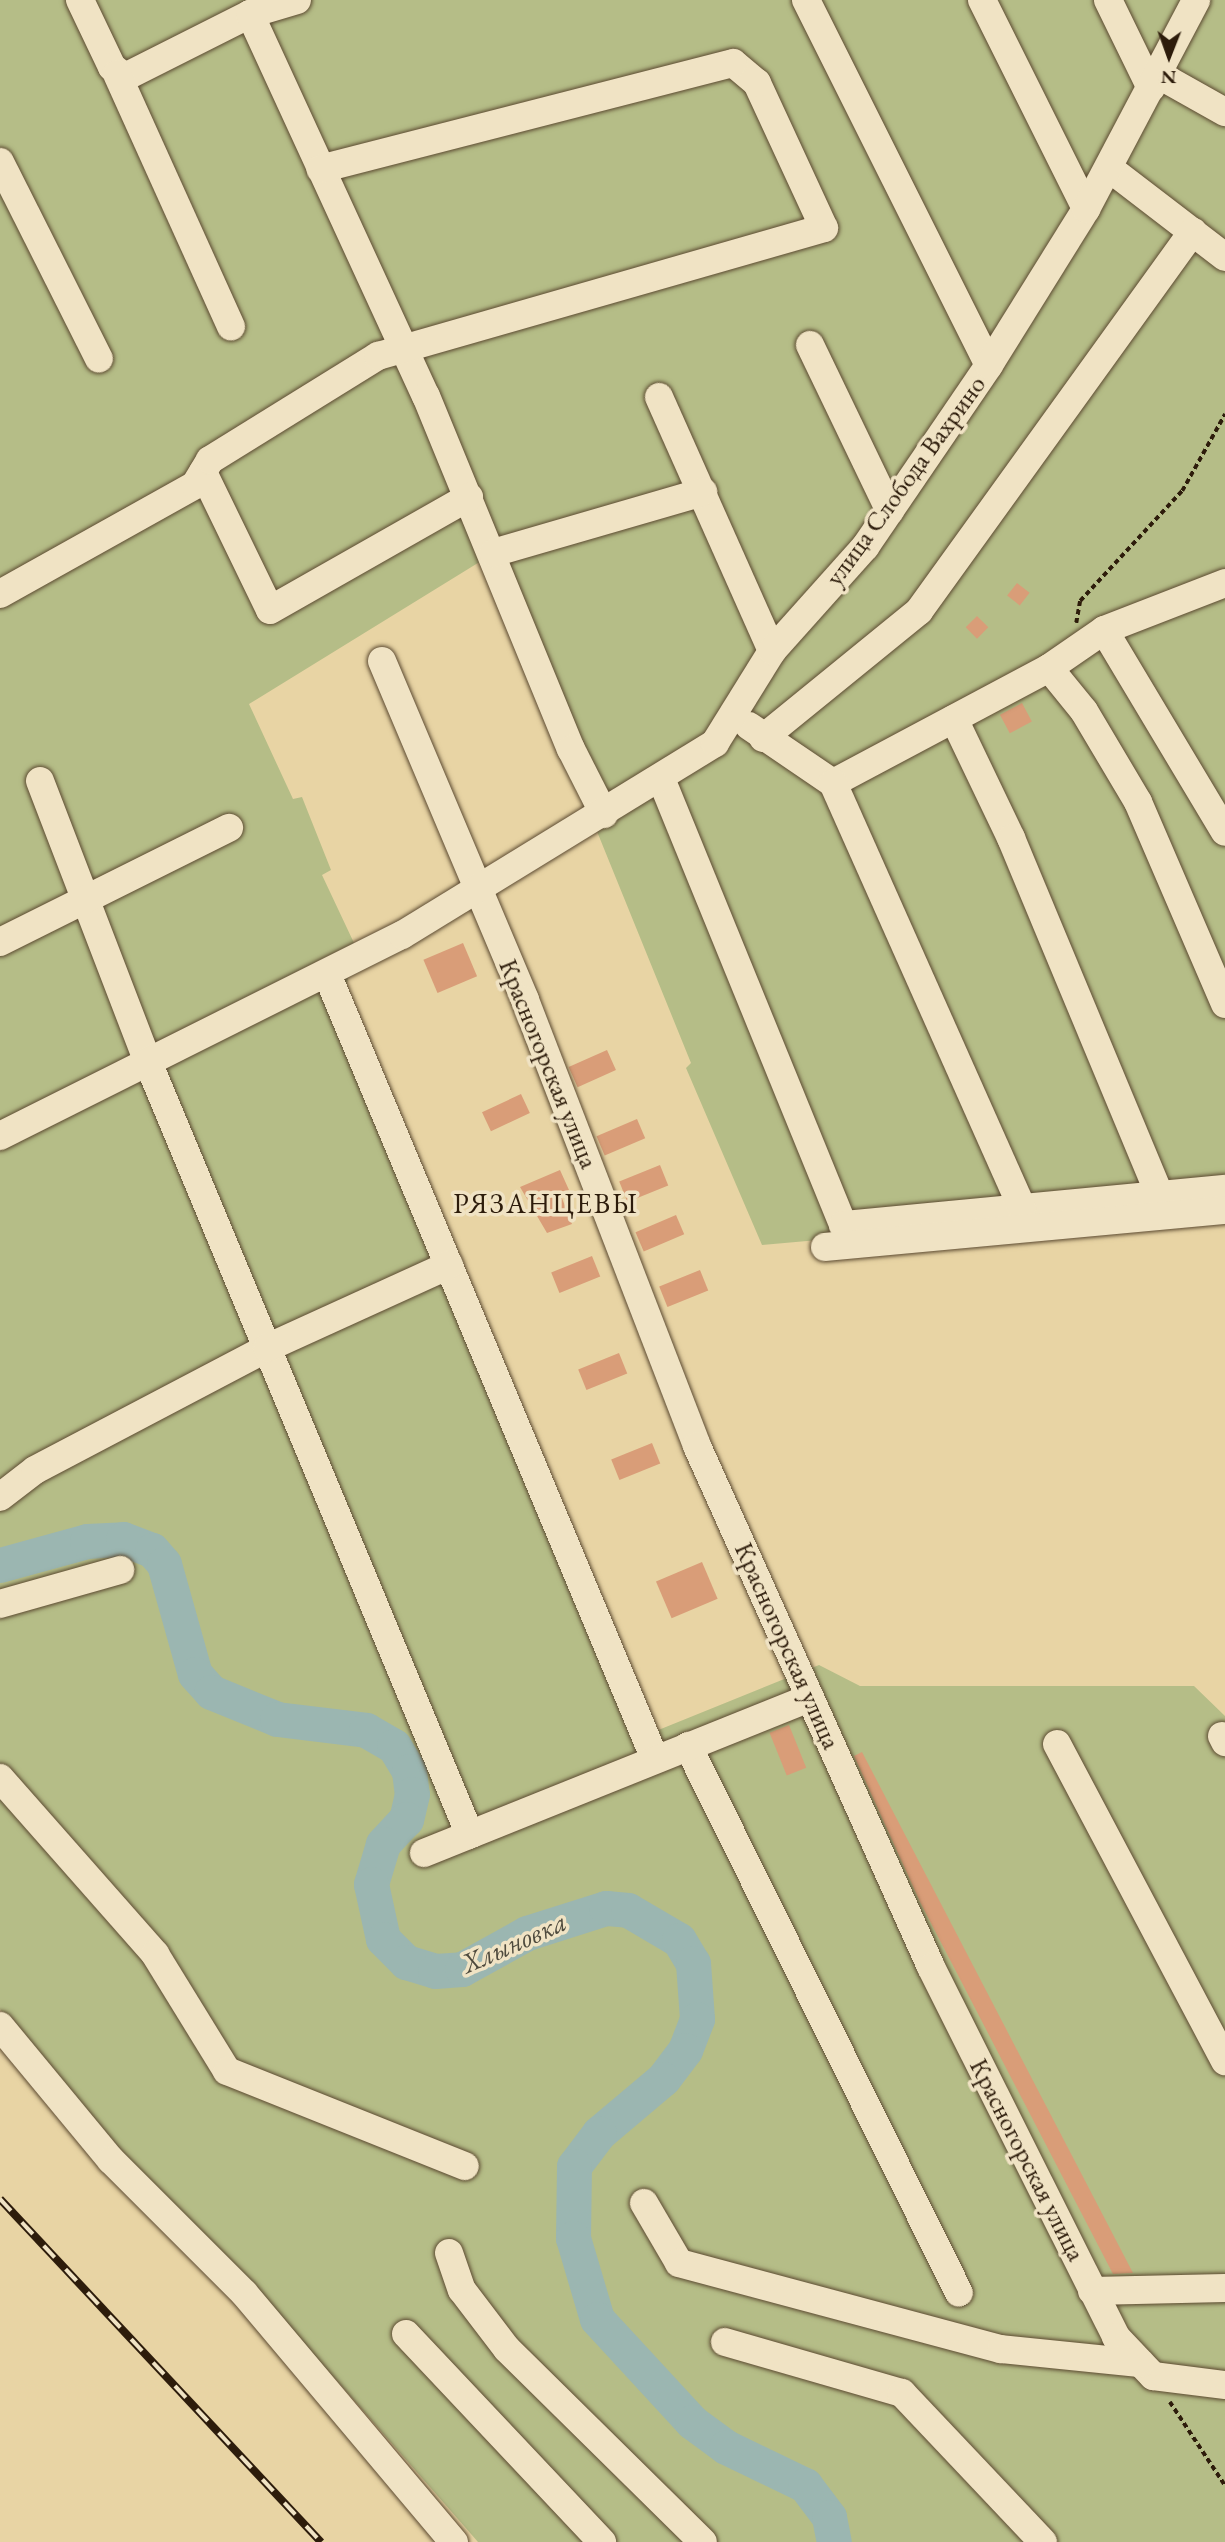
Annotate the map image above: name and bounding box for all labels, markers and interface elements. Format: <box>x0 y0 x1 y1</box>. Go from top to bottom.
north arrow <box>1134 21 1204 91</box>
text: N <box>1161 65 1177 90</box>
street label: улица Слобода Вахрино <box>819 370 993 592</box>
street label: Красногорская улица <box>492 955 604 1173</box>
district label: РЯЗАНЦЕВЫ <box>454 1186 638 1220</box>
street label: Красногорская улица <box>727 1538 847 1754</box>
water label: Хлыновка <box>457 1904 571 1980</box>
street label: Красногорская улица <box>963 2054 1091 2266</box>

